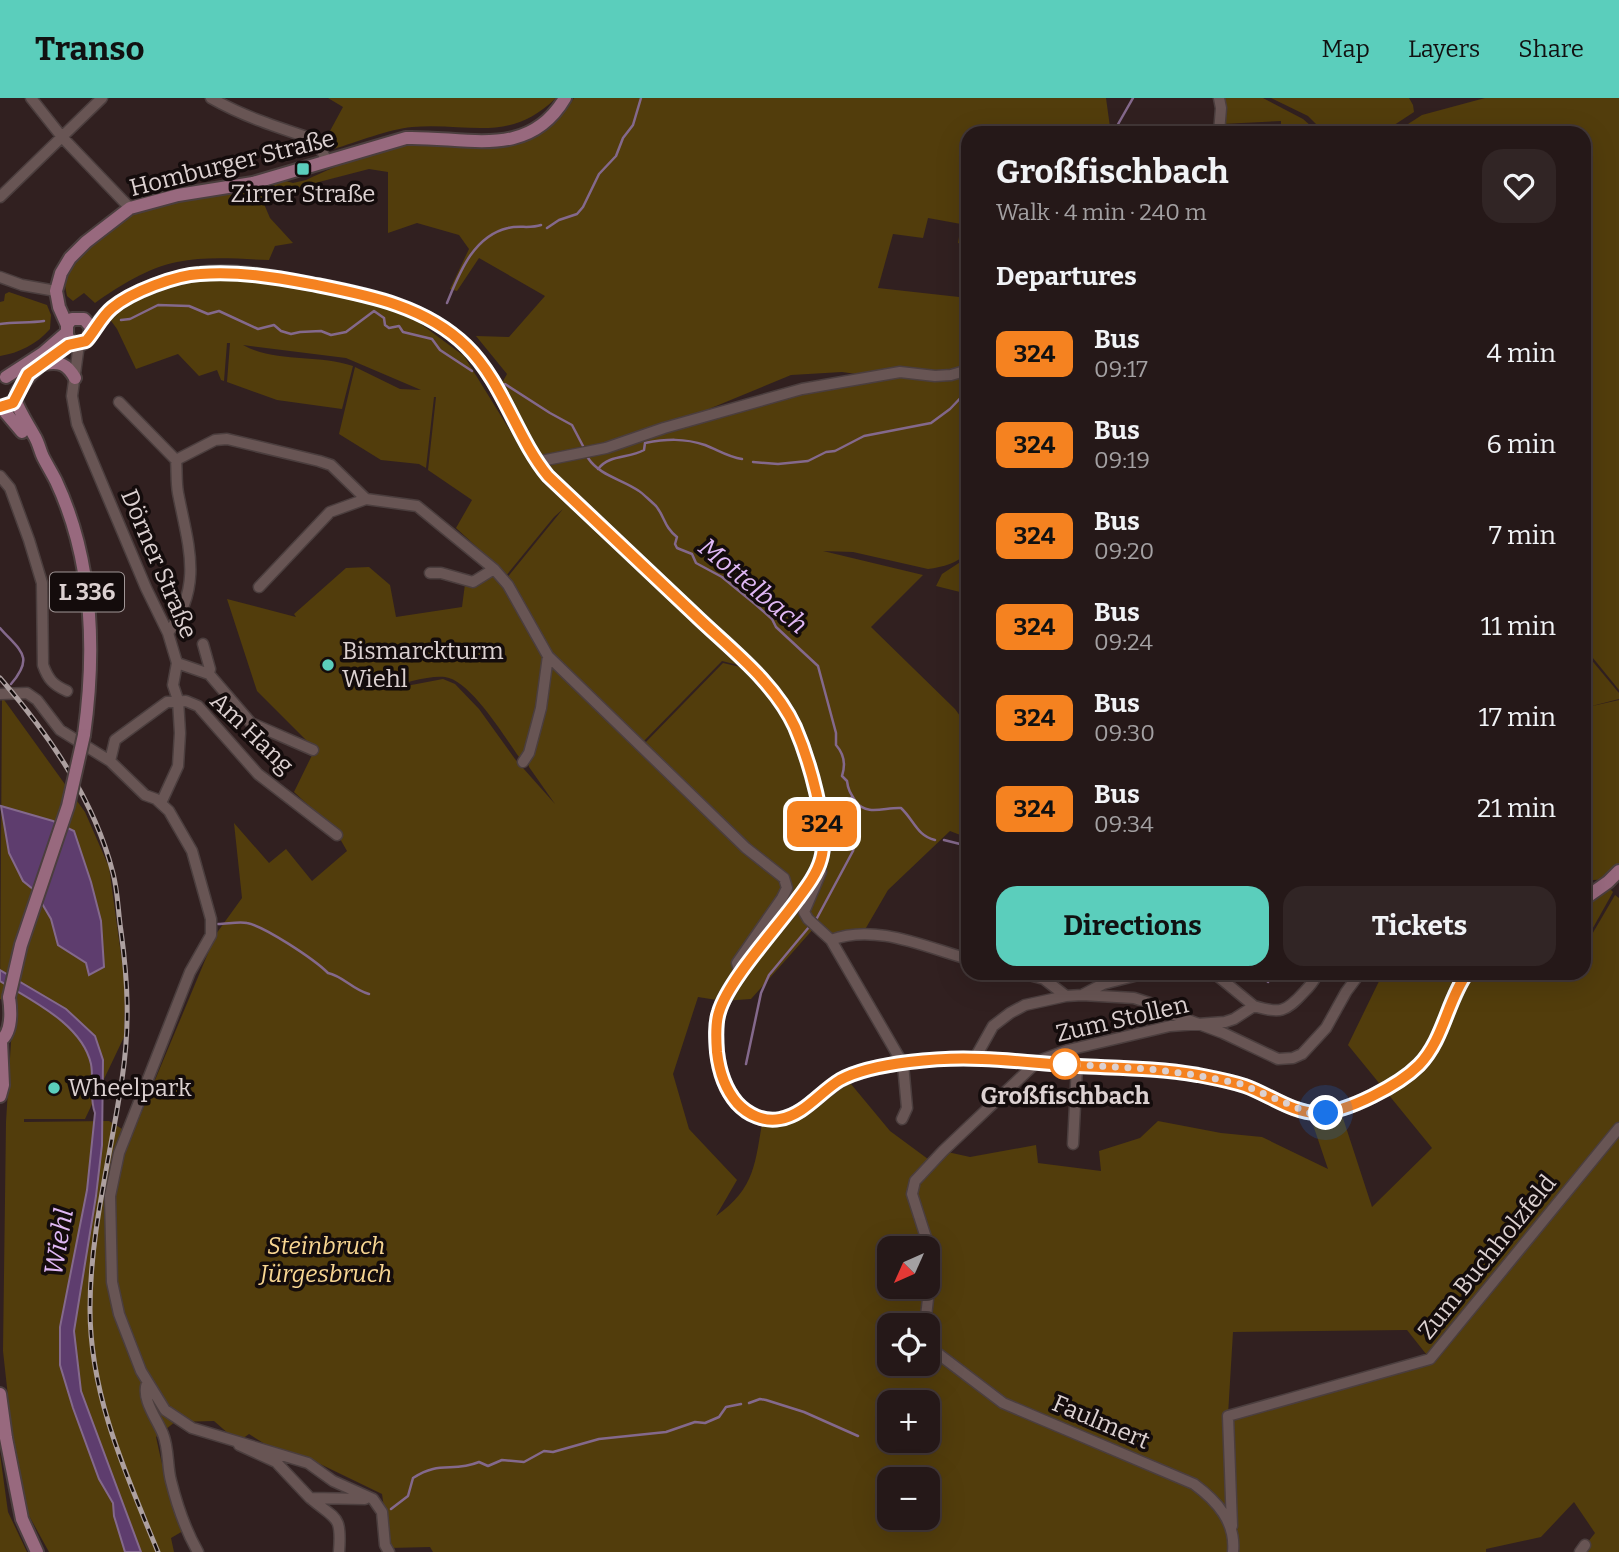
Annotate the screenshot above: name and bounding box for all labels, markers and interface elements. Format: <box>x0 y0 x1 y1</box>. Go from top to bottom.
text: Transo <box>35 29 144 69</box>
text: Map <box>1322 35 1370 63</box>
text: Layers <box>1408 35 1480 63</box>
text: Share <box>1518 35 1584 63</box>
street label: Homburger Straße <box>127 124 337 202</box>
button: heart <box>1482 149 1556 223</box>
text: Großfischbach <box>996 152 1229 192</box>
marker: Zirrer Straße <box>295 161 311 177</box>
place label: Zirrer Straße <box>231 180 375 208</box>
text: Walk · 4 min · 240 m <box>996 198 1207 226</box>
text: Departures <box>996 261 1137 292</box>
text: Bus <box>1094 324 1140 355</box>
text: 4 min <box>1487 338 1556 369</box>
text: 324 <box>1014 340 1055 368</box>
text: 09:17 <box>1094 355 1148 383</box>
text: Bus <box>1094 415 1140 446</box>
text: 6 min <box>1487 429 1556 460</box>
text: 324 <box>1014 431 1055 459</box>
text: 09:19 <box>1094 446 1150 474</box>
street label: Dörner Straße <box>115 485 203 643</box>
text: Bus <box>1094 506 1140 537</box>
text: 7 min <box>1489 520 1556 551</box>
text: 324 <box>1014 522 1055 550</box>
water label: Mottelbach <box>692 532 814 640</box>
text: 09:20 <box>1094 537 1154 565</box>
road number: L 336 <box>50 572 124 612</box>
text: Bus <box>1094 597 1140 628</box>
text: 11 min <box>1481 611 1556 642</box>
text: 324 <box>1014 613 1055 641</box>
text: 09:24 <box>1094 628 1153 656</box>
place label: Bismarckturm Wiehl <box>342 637 504 693</box>
marker: Bismarckturm Wiehl <box>320 657 336 673</box>
street label: Am Hang <box>205 687 299 779</box>
text: Bus <box>1094 688 1140 719</box>
text: 17 min <box>1478 702 1556 733</box>
text: 324 <box>1014 704 1055 732</box>
text: 09:30 <box>1094 719 1155 747</box>
text: Bus <box>1094 779 1140 810</box>
text: 21 min <box>1477 793 1556 824</box>
text: 324 <box>1014 795 1055 823</box>
line badge: 324 <box>782 801 862 847</box>
text: 324 <box>801 810 843 838</box>
text: 09:34 <box>1094 810 1154 838</box>
button: Directions <box>996 886 1269 966</box>
button: Tickets <box>1283 886 1556 966</box>
street label: Zum Stollen <box>1053 990 1191 1048</box>
marker: Großfischbach <box>1050 1049 1080 1079</box>
place label: Wheelpark <box>68 1074 192 1102</box>
marker: Wheelpark <box>46 1080 62 1096</box>
place label: Großfischbach <box>980 1082 1150 1110</box>
your location <box>1308 1095 1343 1130</box>
street label: Zum Buchholzfeld <box>1412 1169 1562 1345</box>
water label: Wiehl <box>38 1206 80 1278</box>
park label: Steinbruch Jürgesbruch <box>258 1232 392 1288</box>
north arrow <box>877 1236 940 1298</box>
map controls <box>877 1236 940 1530</box>
button: locate <box>877 1313 940 1376</box>
street label: Faulmert <box>1048 1389 1154 1455</box>
button: + <box>877 1390 940 1453</box>
button: − <box>877 1467 940 1530</box>

